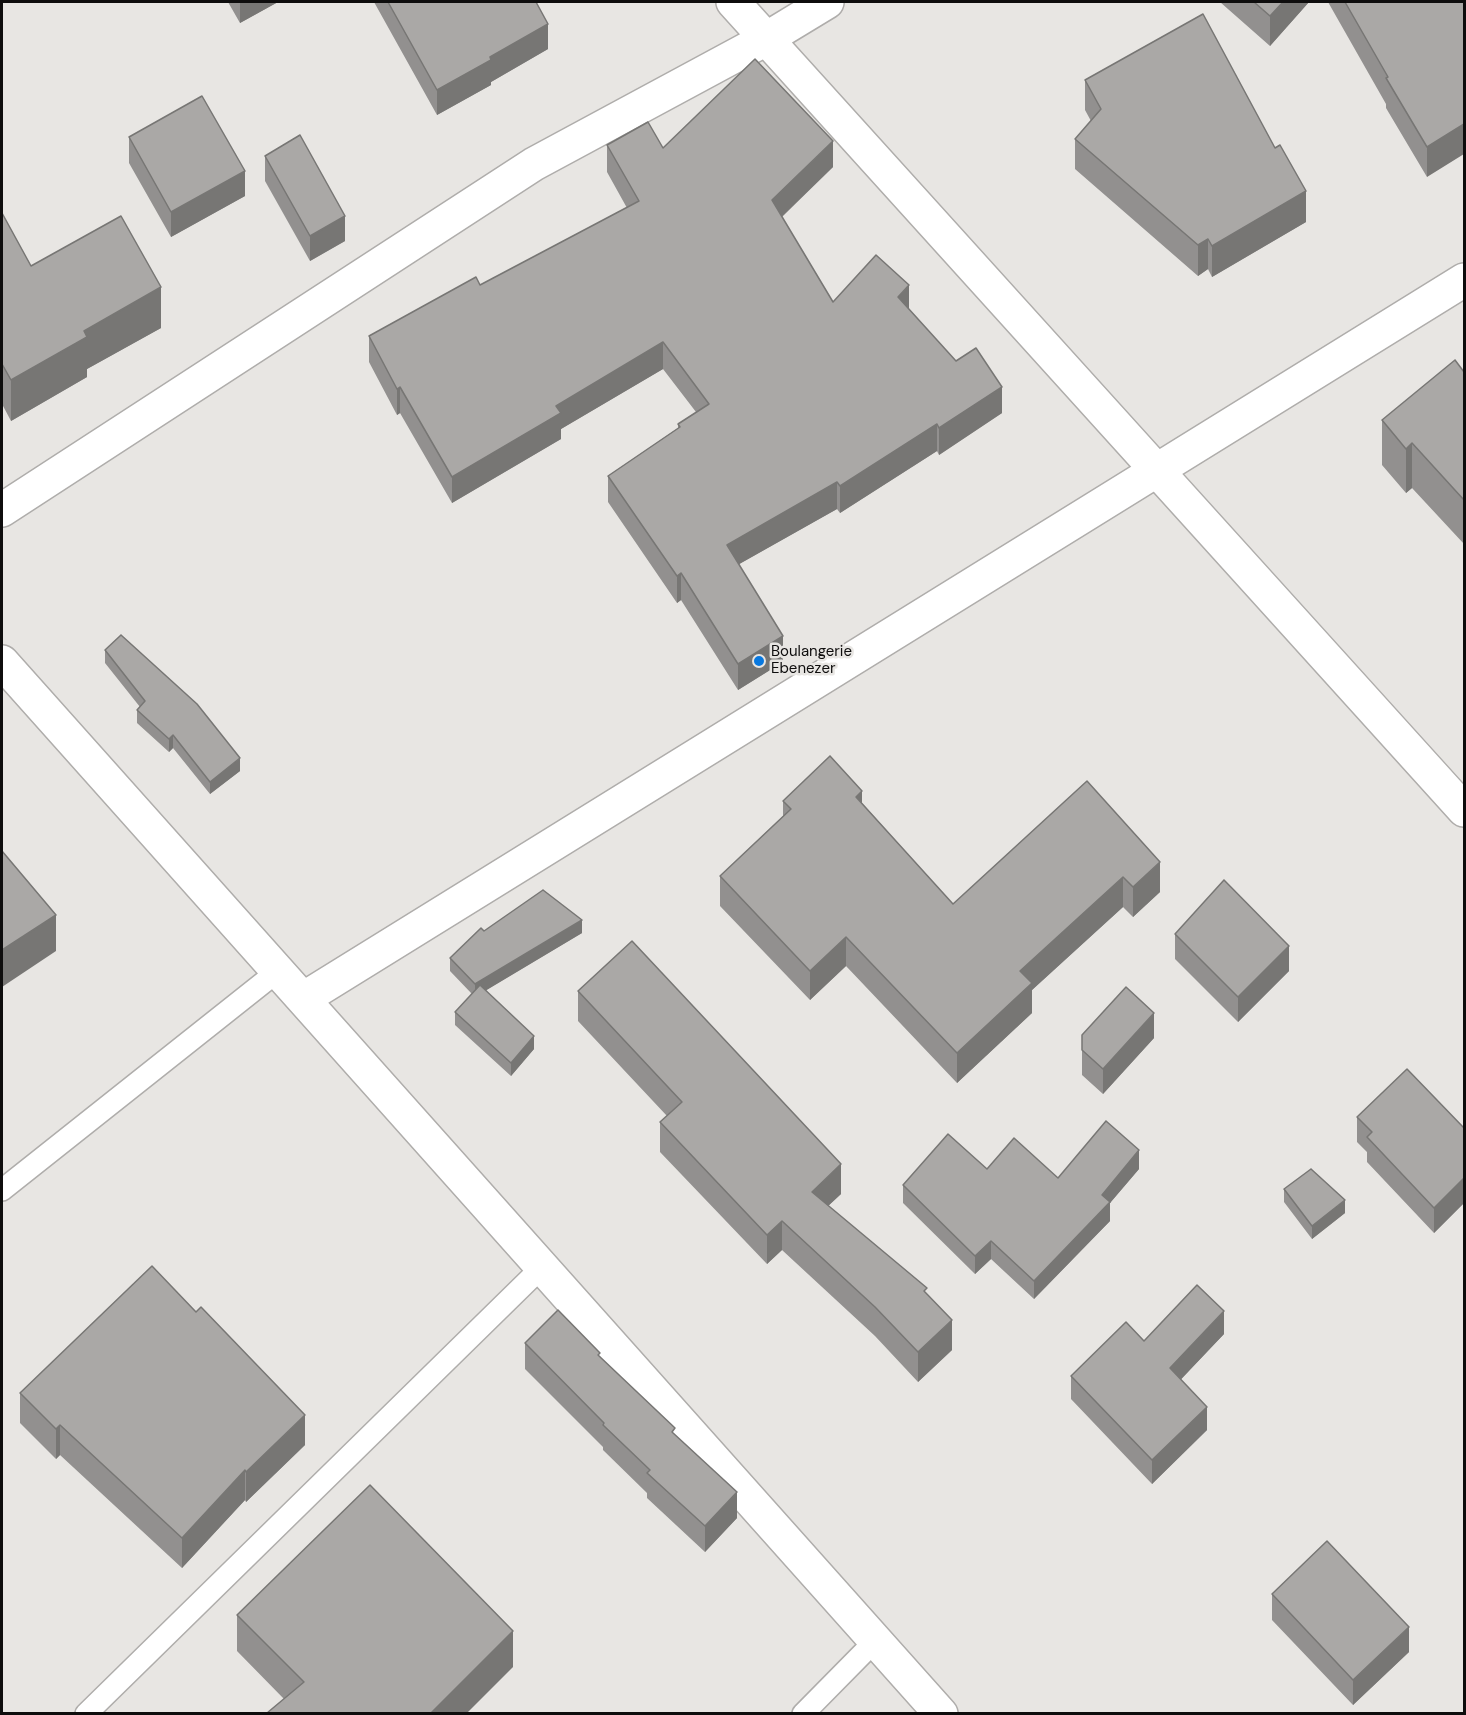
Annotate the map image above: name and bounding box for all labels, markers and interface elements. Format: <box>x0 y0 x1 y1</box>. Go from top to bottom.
place label: Boulangerie Ebenezer <box>771 643 852 678</box>
marker: Boulangerie Ebenezer <box>752 654 766 668</box>

